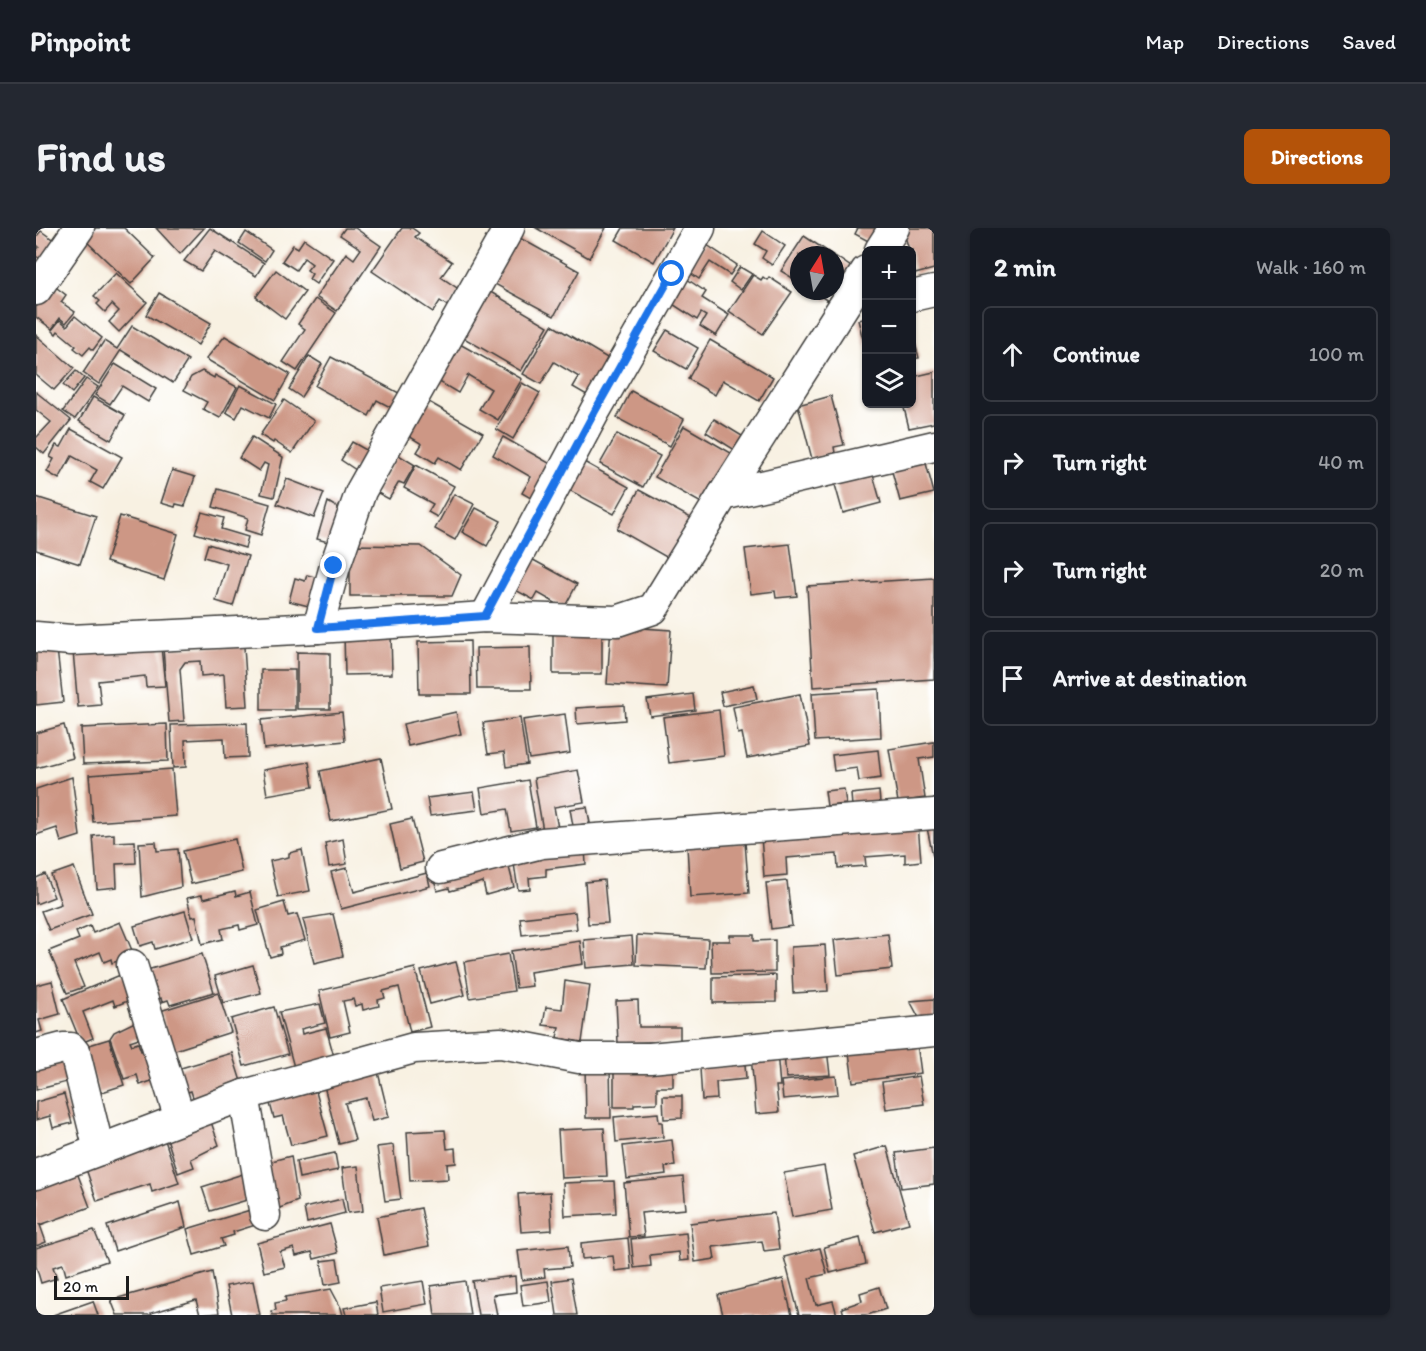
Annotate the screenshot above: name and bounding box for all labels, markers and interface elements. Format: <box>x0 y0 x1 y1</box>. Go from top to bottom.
text: Pinpoint <box>30 24 131 58</box>
text: Map <box>1146 29 1184 54</box>
text: Directions <box>1217 29 1309 54</box>
text: Saved <box>1342 29 1396 54</box>
button: Directions <box>1244 129 1390 184</box>
text: Find us <box>36 131 166 182</box>
north arrow <box>790 246 844 300</box>
map controls <box>862 246 916 408</box>
button: + <box>862 246 916 300</box>
text: 2 min <box>994 251 1056 283</box>
text: Walk · 160 m <box>1256 255 1366 279</box>
route start <box>658 260 684 286</box>
button: − <box>862 300 916 354</box>
icon: ahead <box>996 338 1029 371</box>
text: Continue <box>1053 341 1140 368</box>
text: 100 m <box>1309 342 1364 366</box>
button: layers <box>862 354 916 408</box>
icon: right <box>996 446 1029 479</box>
text: Turn right <box>1053 449 1147 476</box>
text: 40 m <box>1318 450 1364 474</box>
route end <box>320 552 346 578</box>
icon: right <box>996 554 1029 587</box>
text: Turn right <box>1053 557 1147 584</box>
text: 20 m <box>1320 558 1364 582</box>
icon: arrive <box>996 662 1029 695</box>
text: Arrive at destination <box>1053 665 1247 692</box>
scale bar <box>54 1273 129 1300</box>
text: 20 m <box>63 1277 98 1296</box>

